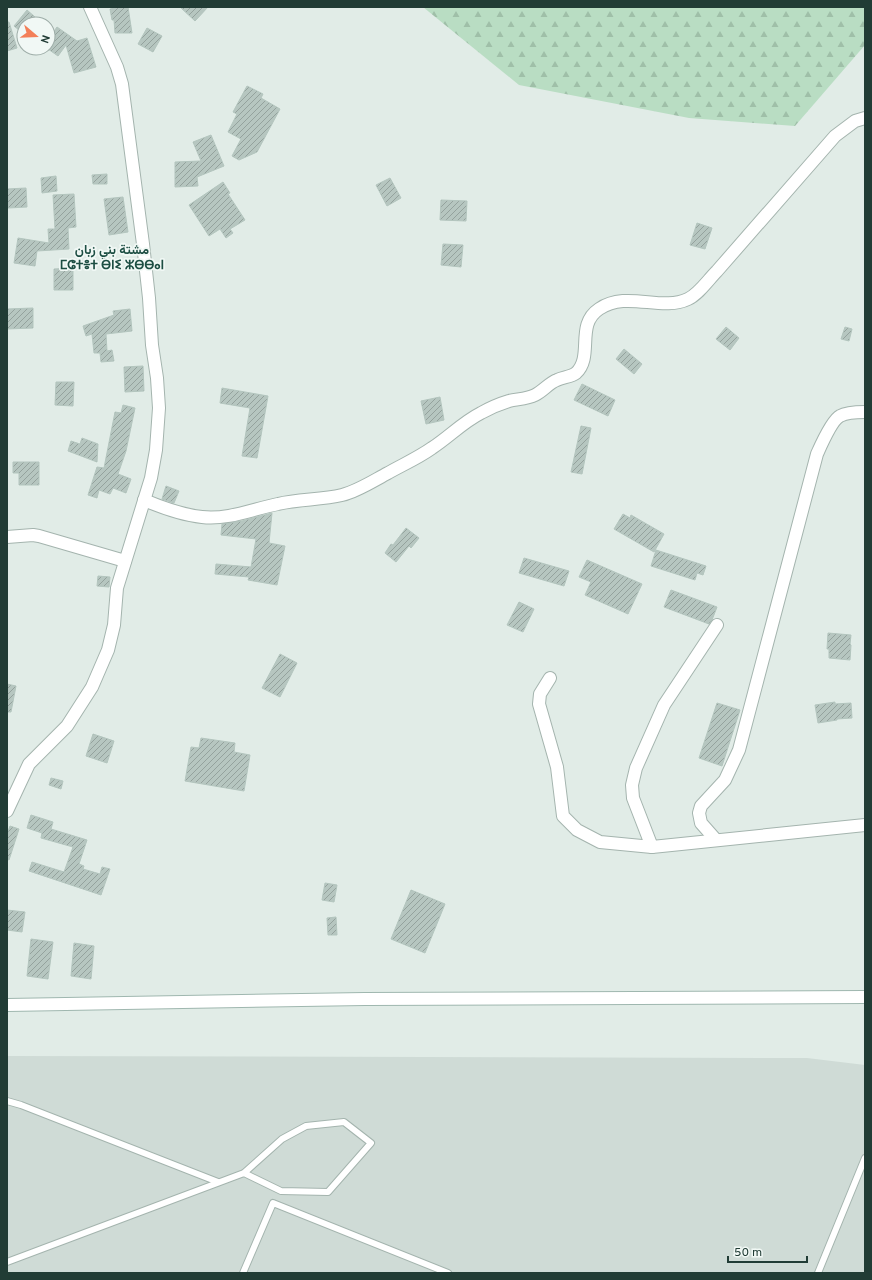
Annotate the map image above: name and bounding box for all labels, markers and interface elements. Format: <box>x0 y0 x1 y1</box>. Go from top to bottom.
north arrow <box>16 16 56 56</box>
text: N <box>37 33 52 45</box>
district label: مشتة بني زبان ⵎⵛⵜⴻⵜ ⴱⵏⵉ ⵣⴱⴱⴰⵏ <box>60 243 164 274</box>
scale bar <box>728 1238 807 1264</box>
text: 50 m <box>734 1245 762 1261</box>

